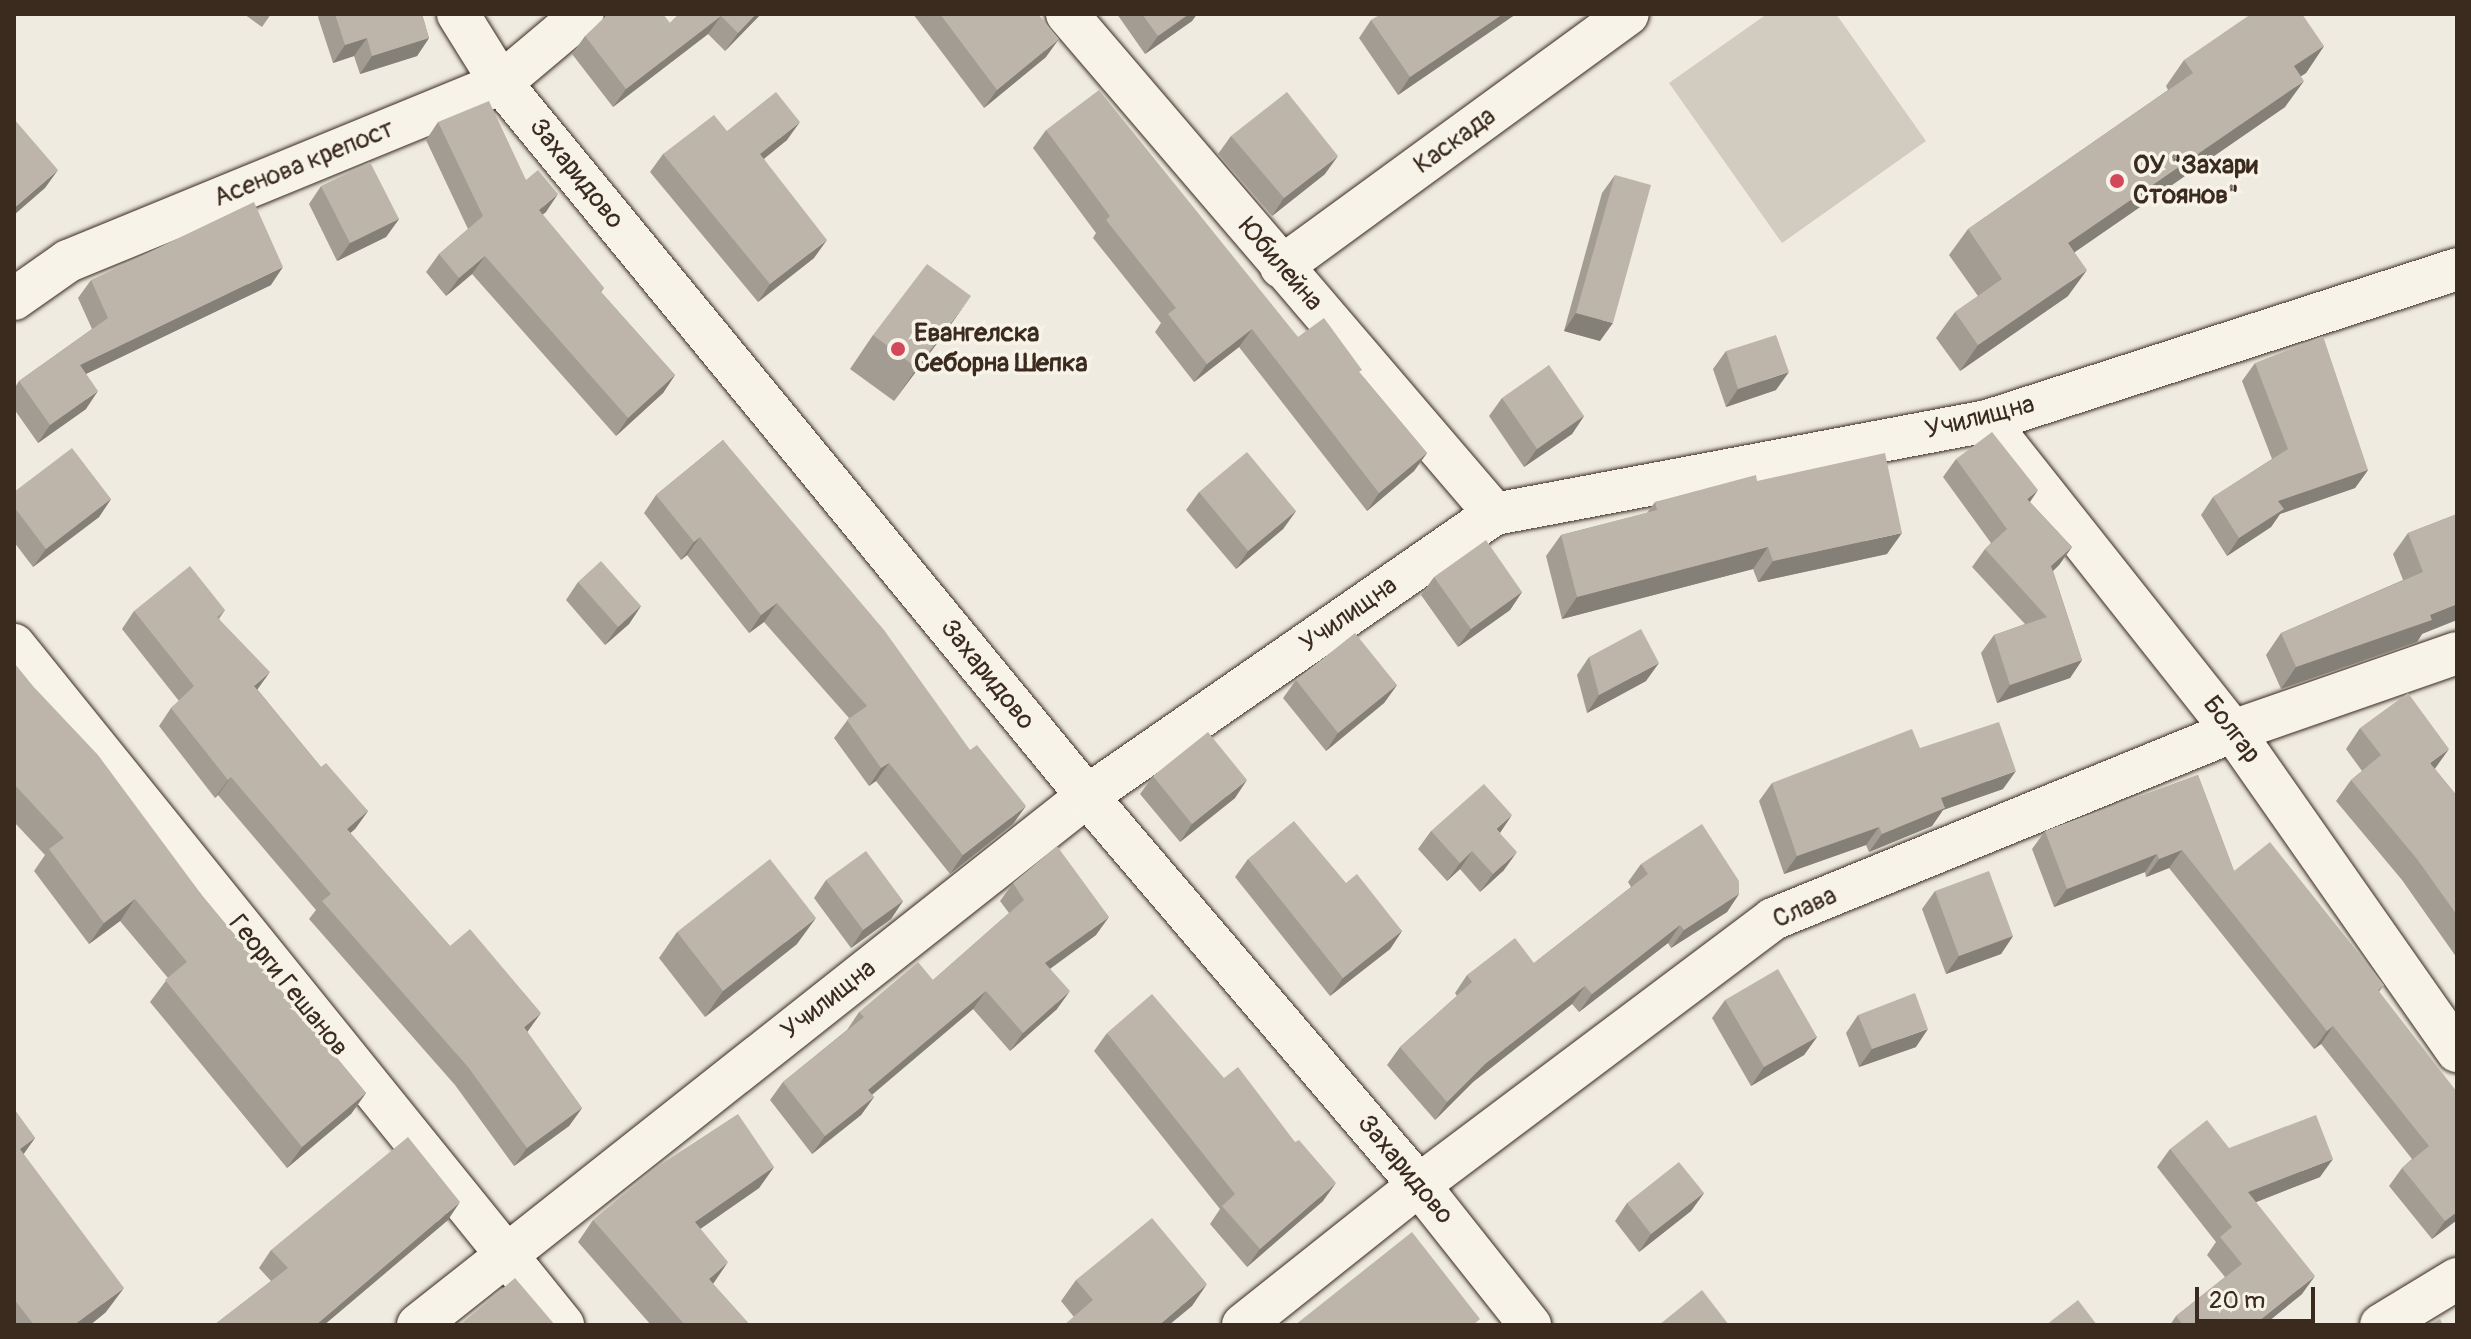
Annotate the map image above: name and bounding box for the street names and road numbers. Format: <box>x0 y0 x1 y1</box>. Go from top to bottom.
street label: Каскада <box>1408 101 1502 181</box>
street label: Захаридово <box>522 113 630 235</box>
street label: Асенова крепост <box>209 114 399 214</box>
street label: Юбилейна <box>1231 212 1329 318</box>
street label: Училищна <box>1922 389 2038 447</box>
street label: Училищна <box>1294 570 1404 660</box>
street label: Захаридово <box>933 614 1041 736</box>
street label: Болгар <box>2196 690 2266 770</box>
street label: Слава <box>1768 880 1842 936</box>
street label: Георги Гешанов <box>221 909 355 1063</box>
street label: Училищна <box>775 953 883 1047</box>
street label: Захаридово <box>1350 1109 1460 1231</box>

